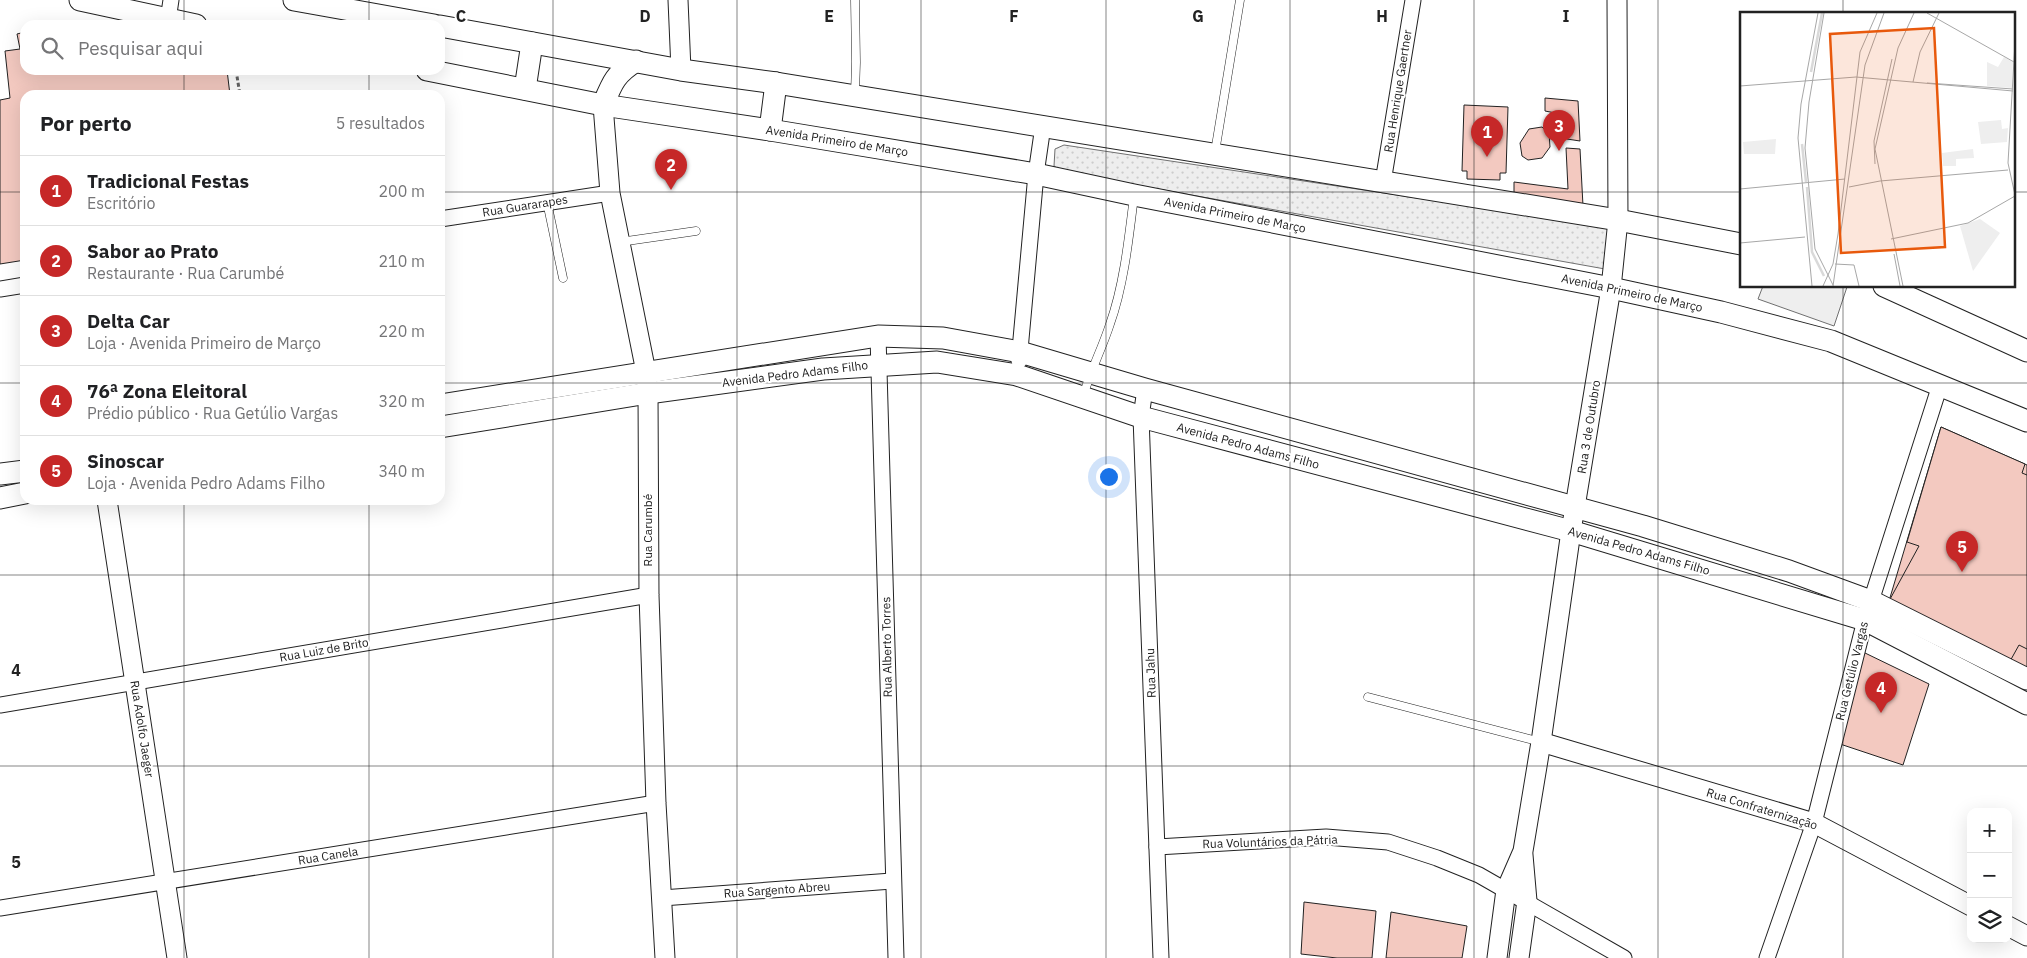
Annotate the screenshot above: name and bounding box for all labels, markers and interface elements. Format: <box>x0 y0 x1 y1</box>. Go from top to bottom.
text: C <box>456 6 466 26</box>
text: D <box>639 6 651 26</box>
text: E <box>824 6 834 26</box>
text: F <box>1009 6 1019 26</box>
text: G <box>1192 6 1204 26</box>
text: H <box>1376 6 1388 26</box>
text: I <box>1563 6 1570 26</box>
inset map <box>1740 12 2014 288</box>
search box <box>20 20 445 75</box>
street label: Rua Henrique Gaertner <box>1380 28 1415 153</box>
icon: search <box>38 34 66 62</box>
text: Pesquisar aqui <box>78 36 203 60</box>
text: Por perto <box>40 109 132 137</box>
pin: 3 <box>1543 110 1575 151</box>
text: 5 resultados <box>336 113 425 133</box>
pin: 1 <box>1471 116 1503 157</box>
street label: Avenida Primeiro de Março <box>765 122 910 159</box>
pin: 2 <box>655 149 687 190</box>
text: Tradicional Festas <box>87 169 249 193</box>
text: 1 <box>51 181 61 201</box>
text: 200 m <box>378 181 425 201</box>
street label: Rua Guararapes <box>481 191 569 220</box>
text: Escritório <box>87 193 155 213</box>
street label: Avenida Primeiro de Março <box>1163 193 1307 236</box>
text: Sabor ao Prato <box>87 239 218 263</box>
text: 2 <box>51 251 61 271</box>
text: 210 m <box>378 251 425 271</box>
text: Restaurante · Rua Carumbé <box>87 263 284 283</box>
street label: Avenida Primeiro de Março <box>1560 270 1704 315</box>
text: Delta Car <box>87 309 170 333</box>
text: 3 <box>51 321 61 341</box>
text: 220 m <box>378 321 425 341</box>
text: Loja · Avenida Primeiro de Março <box>87 333 321 353</box>
street label: Avenida Pedro Adams Filho <box>721 357 869 390</box>
text: 76ª Zona Eleitoral <box>87 379 247 403</box>
street label: Rua 3 de Outubro <box>1574 379 1603 475</box>
text: 4 <box>51 391 61 411</box>
text: 320 m <box>378 391 425 411</box>
text: Prédio público · Rua Getúlio Vargas <box>87 403 338 423</box>
street label: Avenida Pedro Adams Filho <box>1175 419 1321 472</box>
text: Sinoscar <box>87 449 164 473</box>
text: 5 <box>51 461 61 481</box>
text: 340 m <box>378 461 425 481</box>
your location <box>1096 464 1122 490</box>
text: Loja · Avenida Pedro Adams Filho <box>87 473 325 493</box>
street label: Rua Carumbé <box>640 493 655 566</box>
street label: Avenida Pedro Adams Filho <box>1566 523 1712 578</box>
pin: 5 <box>1946 531 1978 572</box>
street label: Rua Alberto Torres <box>878 597 895 697</box>
street label: Rua Getúlio Vargas <box>1832 620 1871 722</box>
street label: Rua Luiz de Brito <box>278 634 370 665</box>
street label: Rua Jahu <box>1142 648 1159 698</box>
text: 4 <box>11 660 21 680</box>
pin: 4 <box>1865 672 1897 713</box>
street label: Rua Adolfo Jaeger <box>127 679 158 779</box>
street label: Rua Confraternização <box>1705 784 1820 833</box>
map controls <box>1967 808 2012 943</box>
button: + <box>1967 808 2012 853</box>
street label: Rua Voluntários da Pátria <box>1202 832 1339 851</box>
street label: Rua Canela <box>297 843 360 868</box>
text: 5 <box>11 852 21 872</box>
button: − <box>1967 853 2012 898</box>
street label: Rua Sargento Abreu <box>723 878 831 901</box>
button: layers <box>1967 898 2012 943</box>

